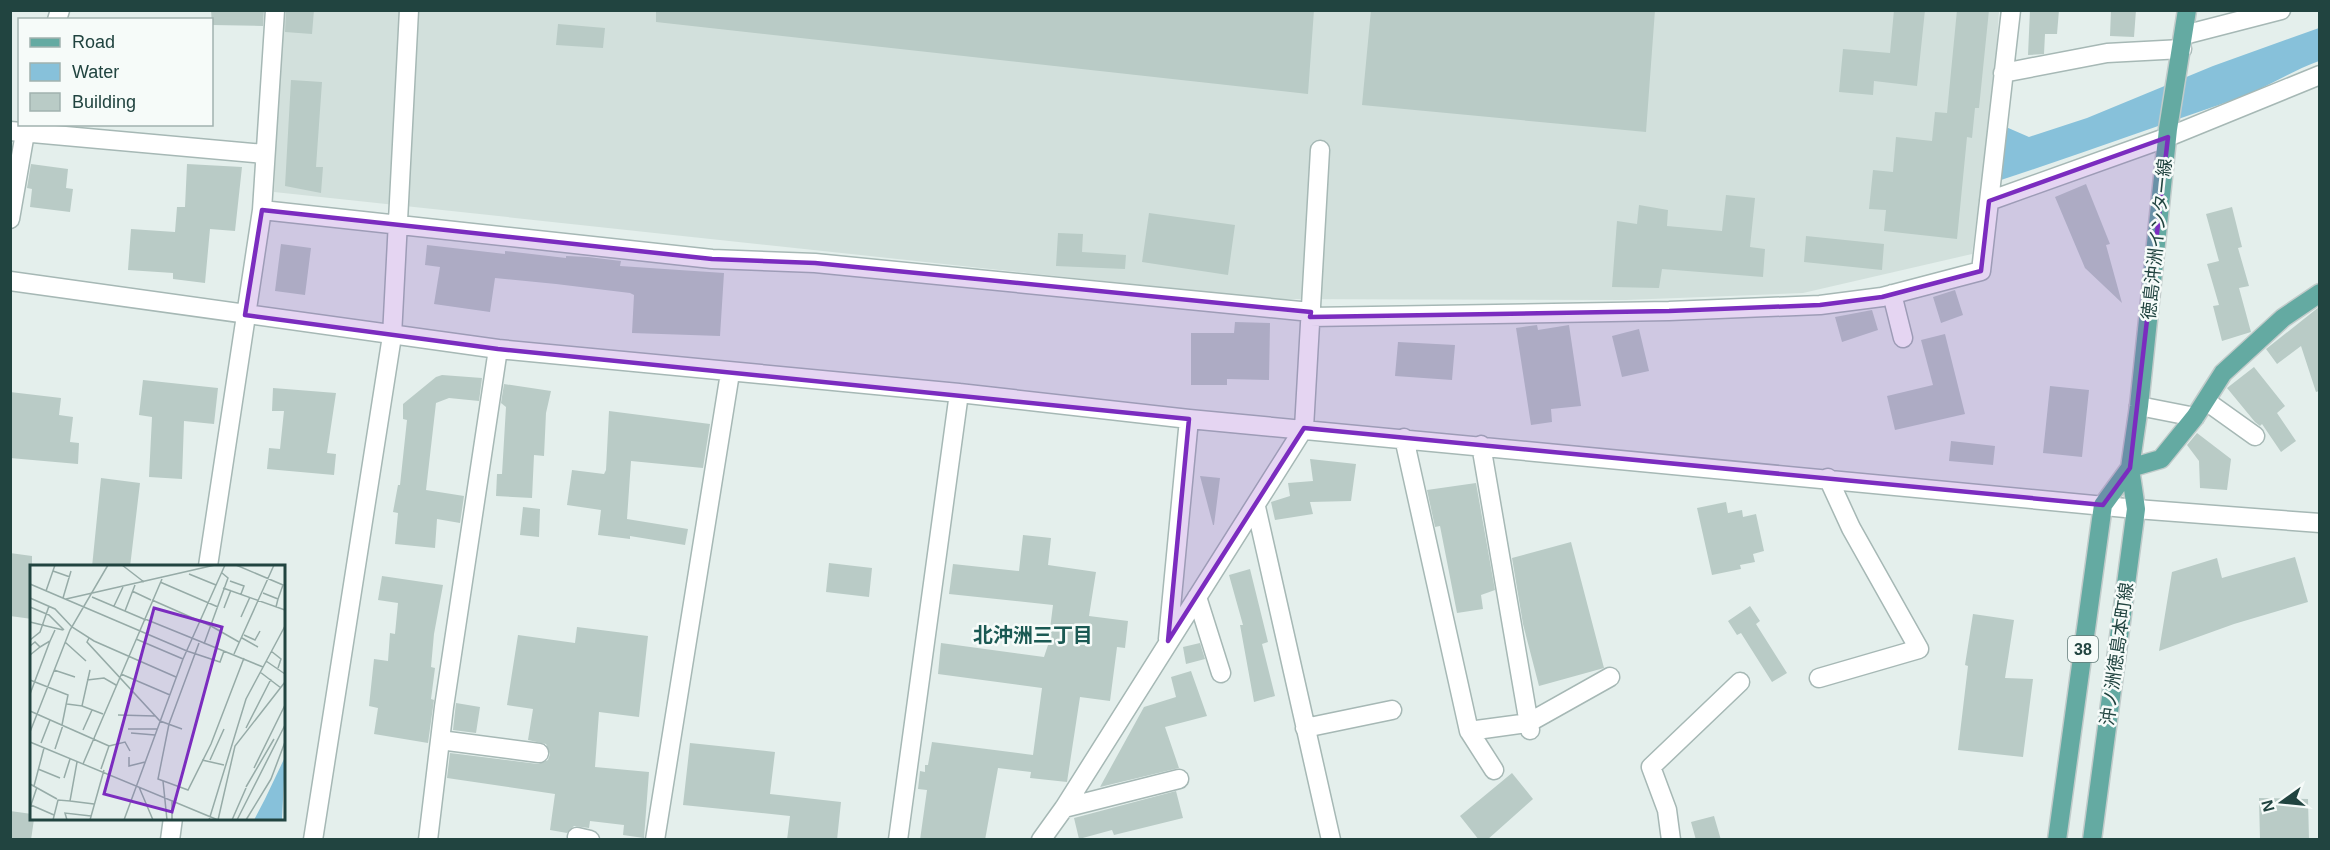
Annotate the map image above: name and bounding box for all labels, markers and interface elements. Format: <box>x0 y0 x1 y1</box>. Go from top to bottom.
legend <box>18 18 213 126</box>
text: Road <box>72 32 115 52</box>
text: Water <box>72 62 119 82</box>
text: Building <box>72 92 136 112</box>
street label: 徳島沖洲インター線 <box>2139 157 2175 321</box>
inset map <box>30 565 285 820</box>
street label: 沖ノ洲徳島本町線 <box>2097 581 2137 727</box>
district label: 北沖洲三丁目 <box>973 624 1093 646</box>
road number: 38 <box>2068 636 2098 662</box>
north arrow <box>2252 772 2312 832</box>
text: N <box>2258 798 2278 814</box>

